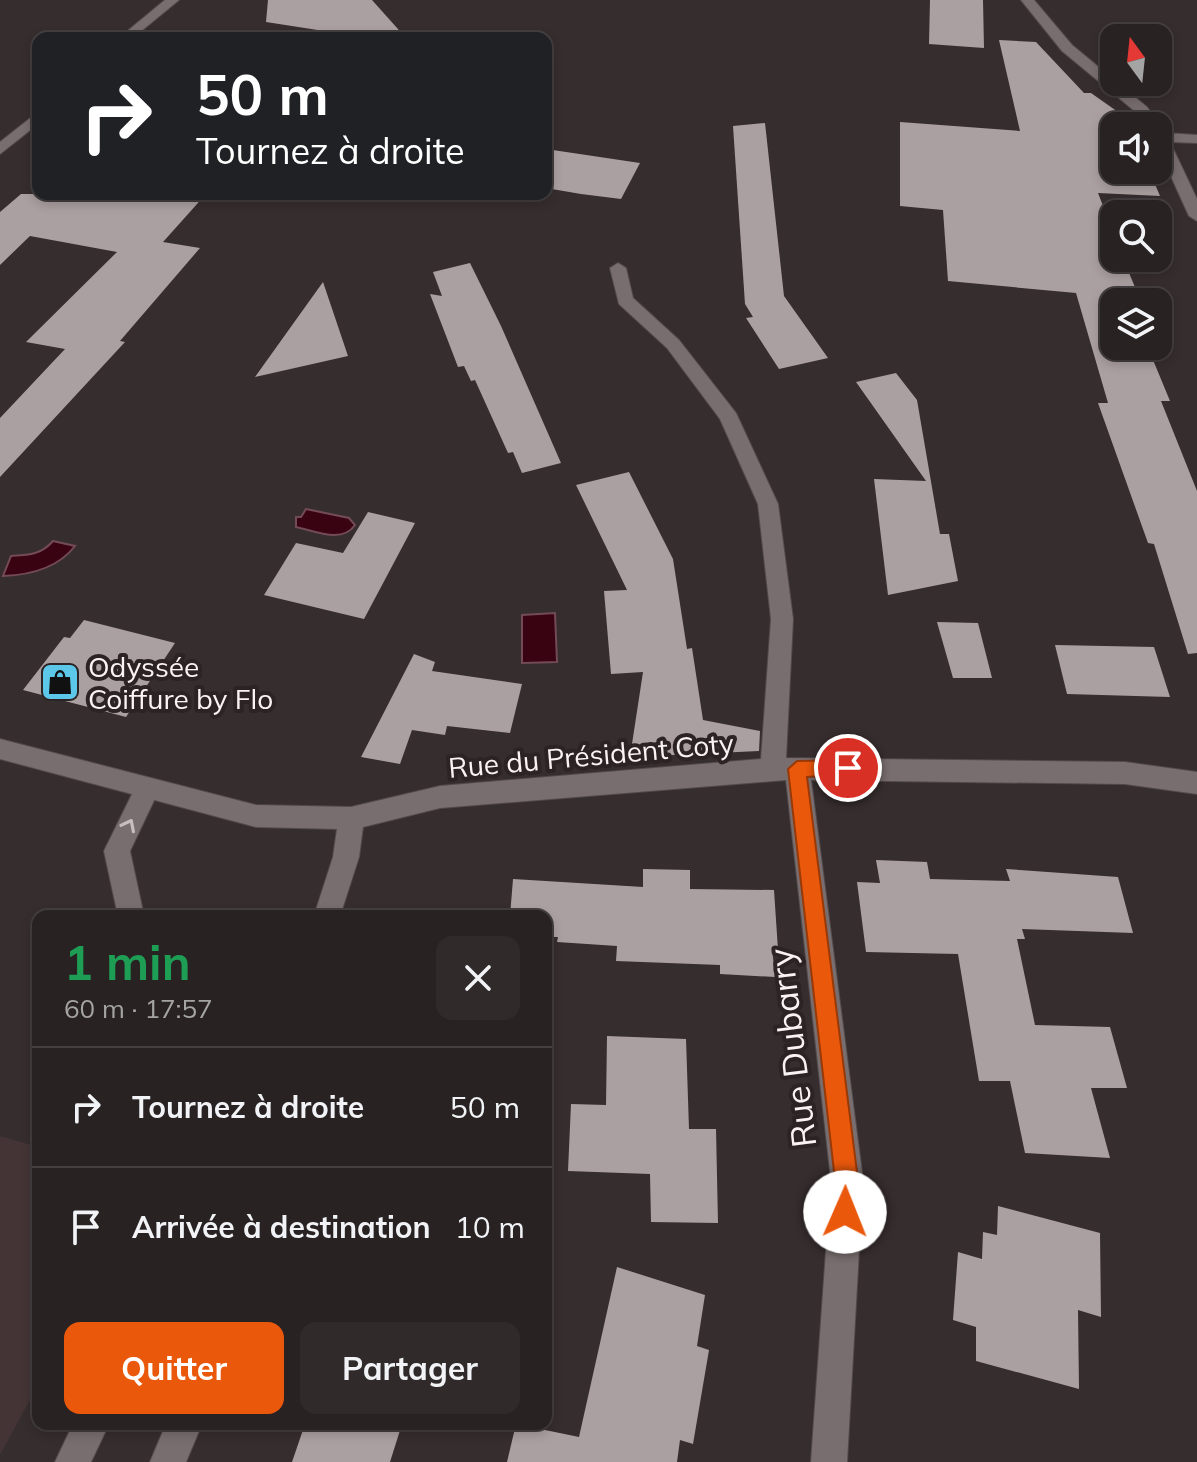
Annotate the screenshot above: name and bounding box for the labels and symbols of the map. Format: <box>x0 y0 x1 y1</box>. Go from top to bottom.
north arrow <box>1100 24 1172 96</box>
place label: Odyssée Coiffure by Flo <box>88 649 273 716</box>
shop icon: Odyssée Coiffure by Flo <box>39 661 81 703</box>
street label: Rue du Président Coty <box>447 725 735 785</box>
pin <box>814 734 882 802</box>
one-way arrow <box>119 819 135 834</box>
street label: Rue Dubarry <box>758 946 826 1150</box>
position arrow <box>803 1170 887 1254</box>

